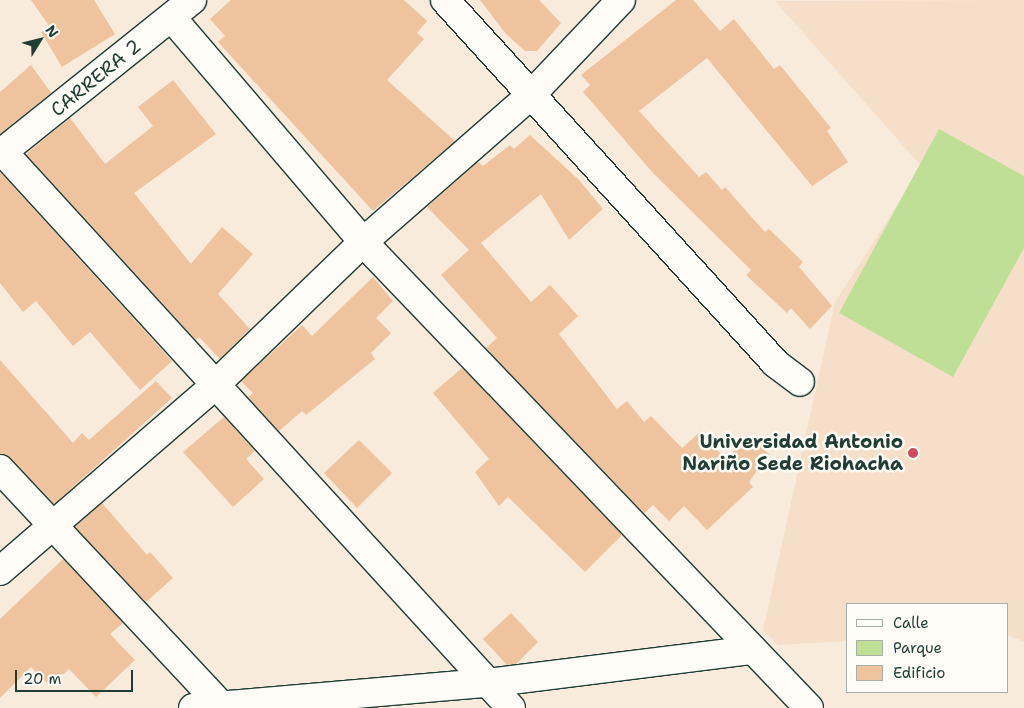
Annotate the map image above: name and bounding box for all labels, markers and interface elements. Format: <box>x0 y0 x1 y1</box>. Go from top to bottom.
north arrow <box>15 15 65 65</box>
text: N <box>42 21 63 41</box>
street label: CARRERA 2 <box>46 35 146 121</box>
place label: Universidad Antonio Nariño Sede Riohacha <box>682 431 903 475</box>
marker: Universidad Antonio Nariño Sede Riohacha <box>907 447 919 459</box>
legend <box>846 603 1009 693</box>
text: Calle <box>893 613 929 633</box>
text: Parque <box>893 638 942 658</box>
scale bar <box>18 660 135 692</box>
text: Edificio <box>893 663 945 683</box>
text: 20 m <box>23 669 62 689</box>

